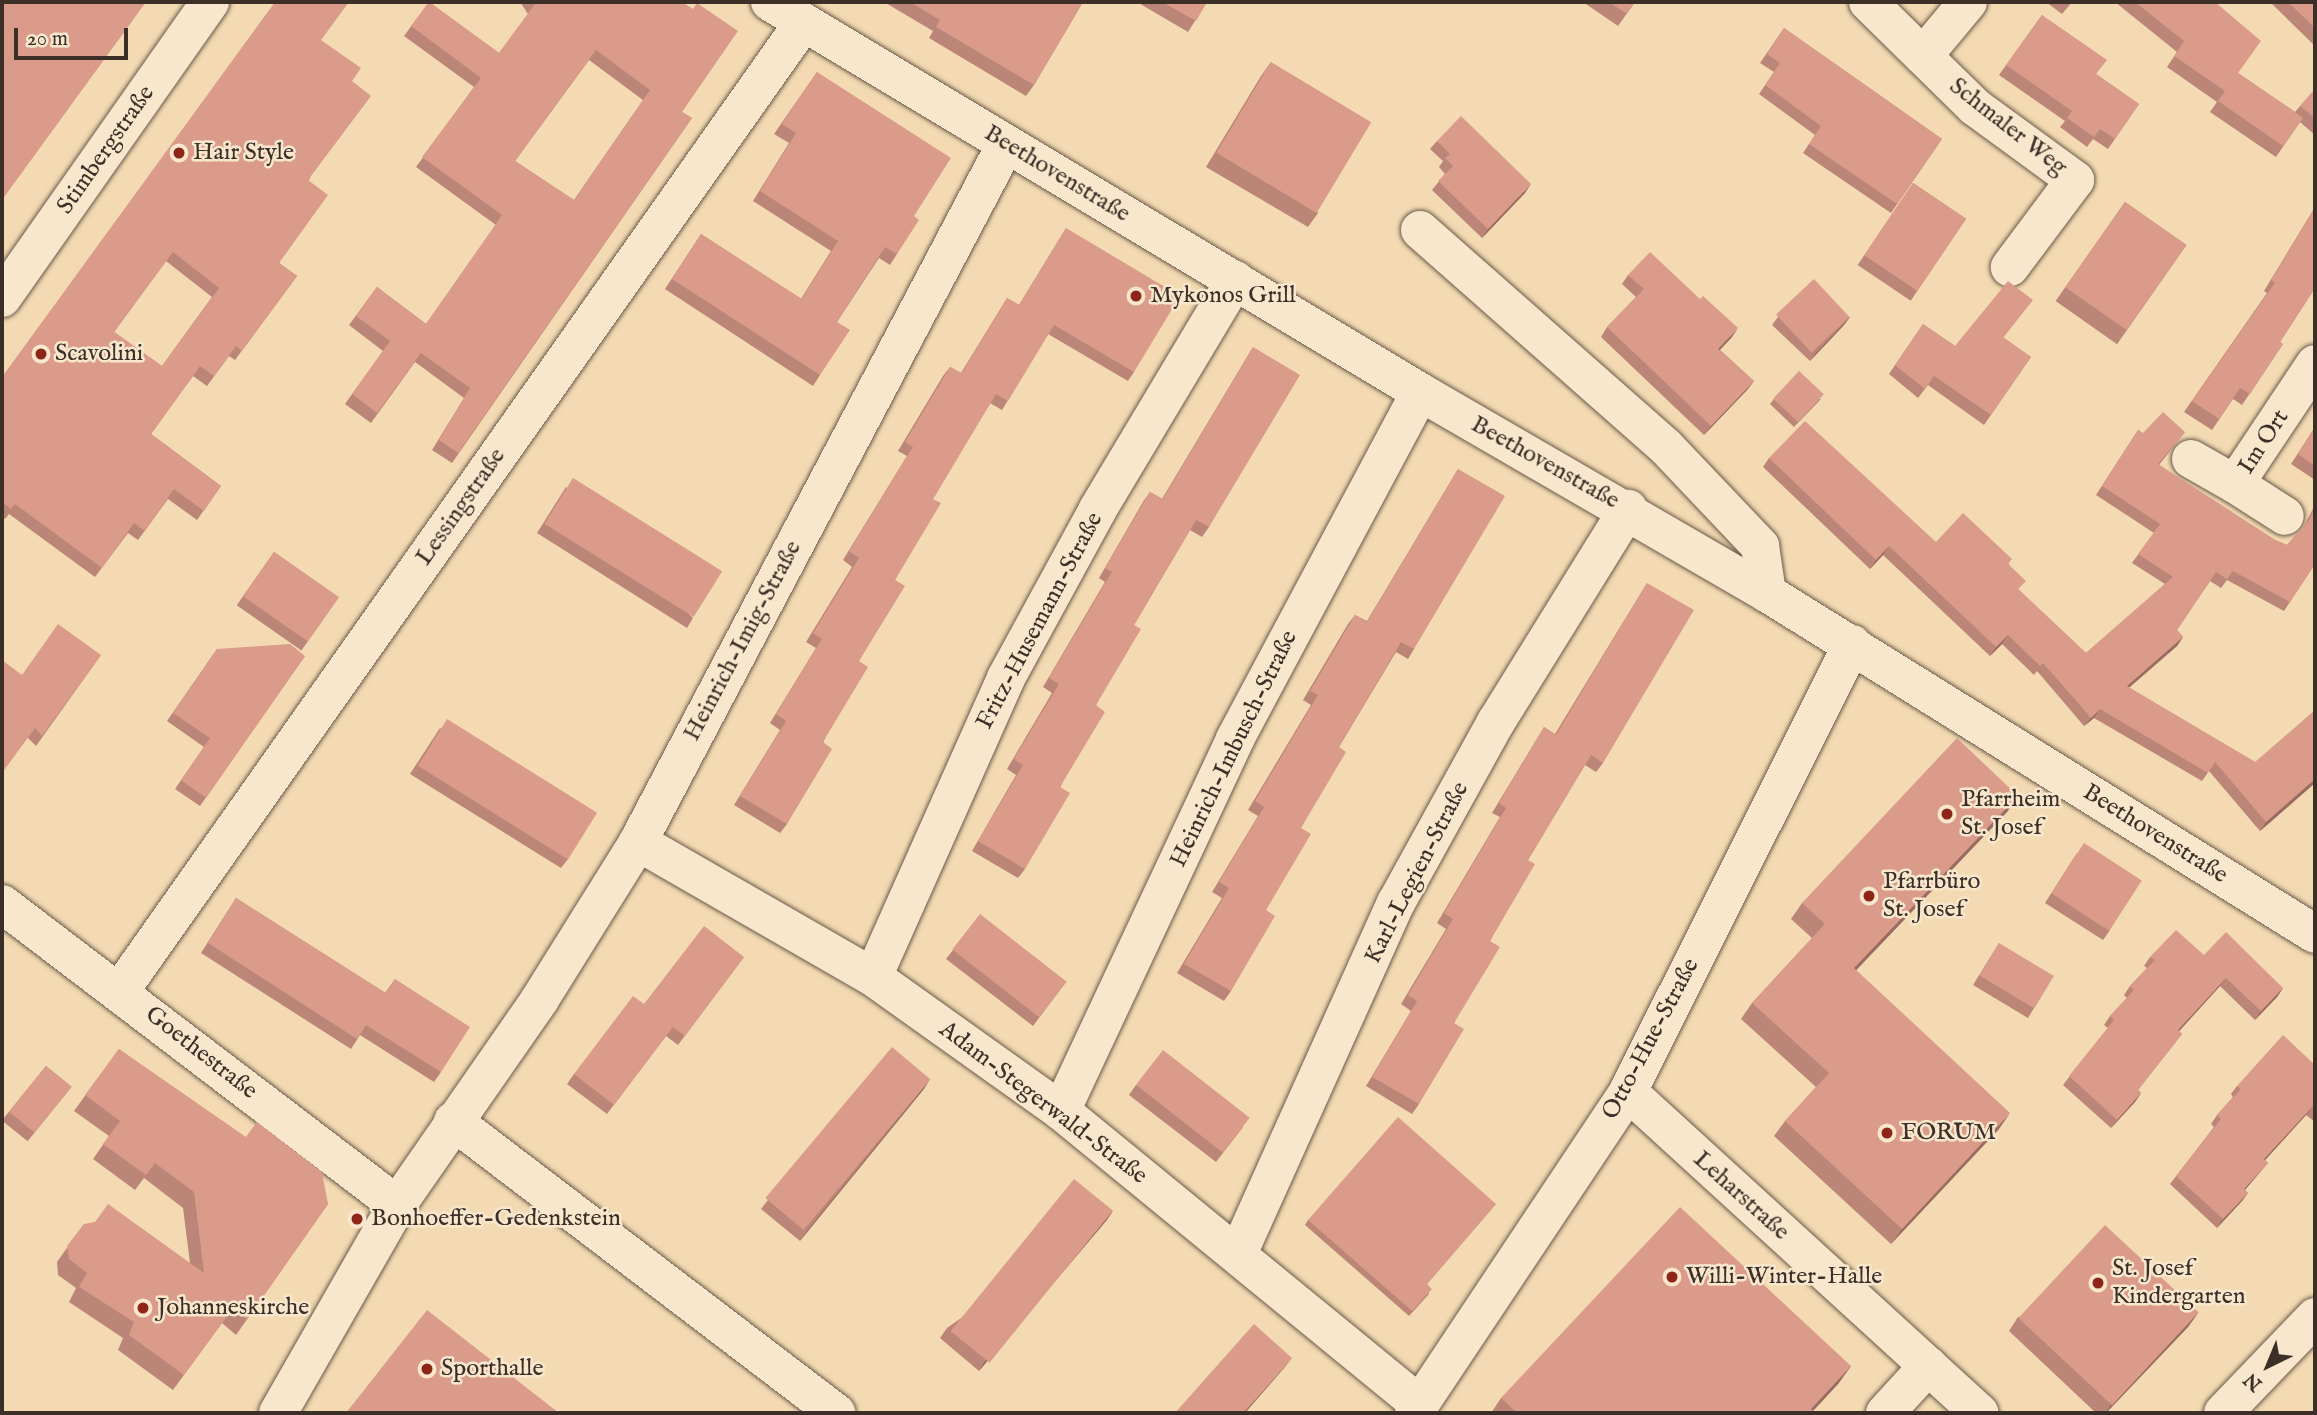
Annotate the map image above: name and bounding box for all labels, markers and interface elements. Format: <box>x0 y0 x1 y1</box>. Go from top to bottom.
scale bar <box>18 14 131 58</box>
text: 20 m <box>27 26 68 53</box>
street label: Schmaler Weg <box>1943 72 2073 182</box>
street label: Stimbergstraße <box>51 80 161 220</box>
street label: Beethovenstraße <box>979 119 1135 229</box>
place label: Hair Style <box>193 139 294 167</box>
marker: Hair Style <box>171 145 187 161</box>
place label: Mykonos Grill <box>1150 282 1296 310</box>
marker: Mykonos Grill <box>1128 288 1144 304</box>
place label: Scavolini <box>55 340 143 368</box>
marker: Scavolini <box>33 346 49 362</box>
street label: Im Ort <box>2233 404 2295 480</box>
street label: Beethovenstraße <box>1466 410 1624 516</box>
street label: Lessingstraße <box>410 443 512 571</box>
street label: Fritz-Husemann-Straße <box>971 508 1109 734</box>
street label: Heinrich-Imig-Straße <box>678 536 808 746</box>
street label: Heinrich-Imbusch-Straße <box>1164 626 1304 872</box>
street label: Karl-Legien-Straße <box>1359 777 1475 969</box>
street label: Beethovenstraße <box>2077 778 2233 890</box>
place label: Pfarrheim St. Josef <box>1961 786 2060 842</box>
marker: Pfarrheim St. Josef <box>1939 806 1955 822</box>
place label: Pfarrbüro St. Josef <box>1883 868 1980 924</box>
marker: Pfarrbüro St. Josef <box>1861 888 1877 904</box>
street label: Otto-Hue-Straße <box>1596 953 1706 1125</box>
street label: Goethestraße <box>139 1000 263 1106</box>
street label: Adam-Stegerwald-Straße <box>933 1015 1153 1191</box>
place label: FORUM <box>1901 1119 1996 1147</box>
marker: FORUM <box>1879 1125 1895 1141</box>
street label: Leharstraße <box>1687 1145 1795 1247</box>
place label: Bonhoeffer-Gedenkstein <box>371 1205 621 1233</box>
marker: Bonhoeffer-Gedenkstein <box>349 1211 365 1227</box>
place label: St. Josef Kindergarten <box>2112 1255 2245 1311</box>
place label: Willi-Winter-Halle <box>1686 1263 1882 1291</box>
marker: Willi-Winter-Halle <box>1664 1269 1680 1285</box>
marker: St. Josef Kindergarten <box>2090 1275 2106 1291</box>
place label: Johanneskirche <box>157 1294 309 1322</box>
marker: Johanneskirche <box>135 1300 151 1316</box>
north arrow <box>2233 1331 2303 1401</box>
place label: Sporthalle <box>441 1355 543 1383</box>
marker: Sporthalle <box>419 1361 435 1377</box>
text: N <box>2239 1367 2268 1396</box>

